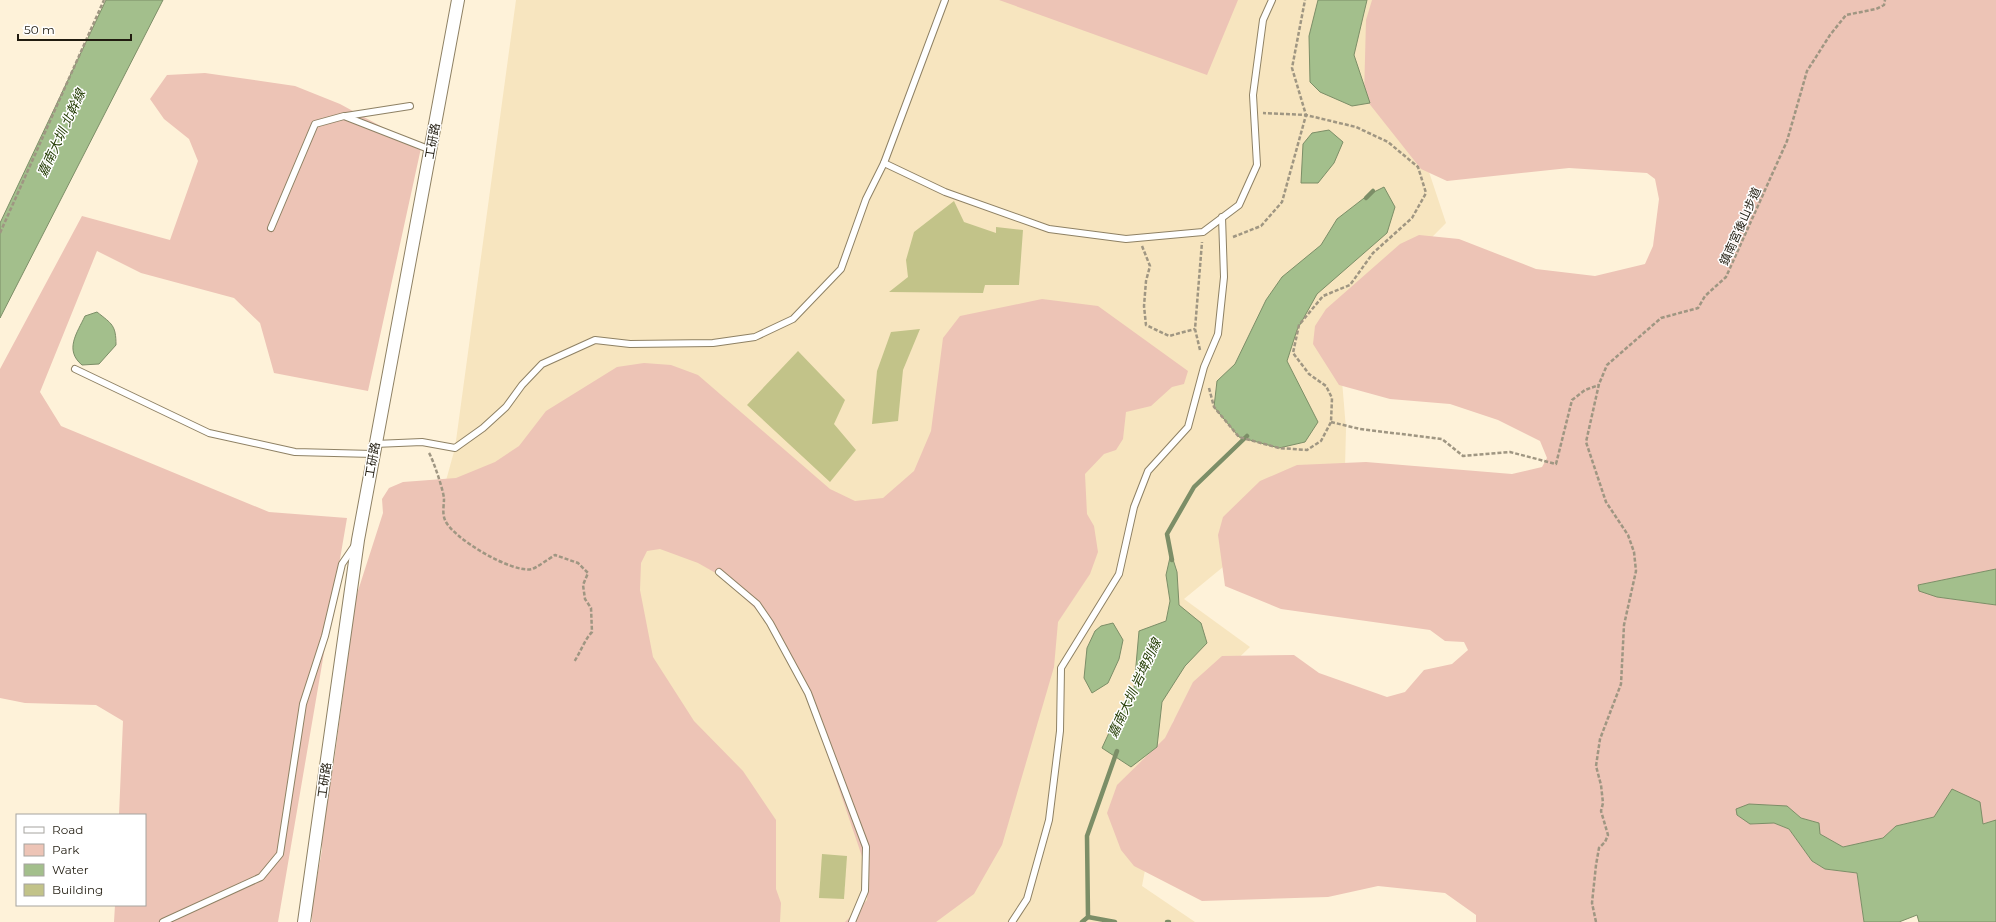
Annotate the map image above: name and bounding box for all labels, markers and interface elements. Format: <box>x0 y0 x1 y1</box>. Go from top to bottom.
scale bar <box>18 16 131 42</box>
text: 50 m <box>24 22 55 37</box>
water label: 嘉南大圳 北幹線 <box>34 85 89 179</box>
street label: 工研路 <box>421 122 443 160</box>
street label: 鎮南宮後山步道 <box>1716 185 1764 267</box>
street label: 工研路 <box>361 441 383 479</box>
water label: 嘉南大圳 岩埤別線 <box>1104 634 1165 740</box>
street label: 工研路 <box>314 761 334 799</box>
legend <box>16 814 146 906</box>
text: Road <box>52 822 83 837</box>
text: Park <box>52 842 80 857</box>
text: Water <box>52 862 89 877</box>
text: Building <box>52 882 103 897</box>

